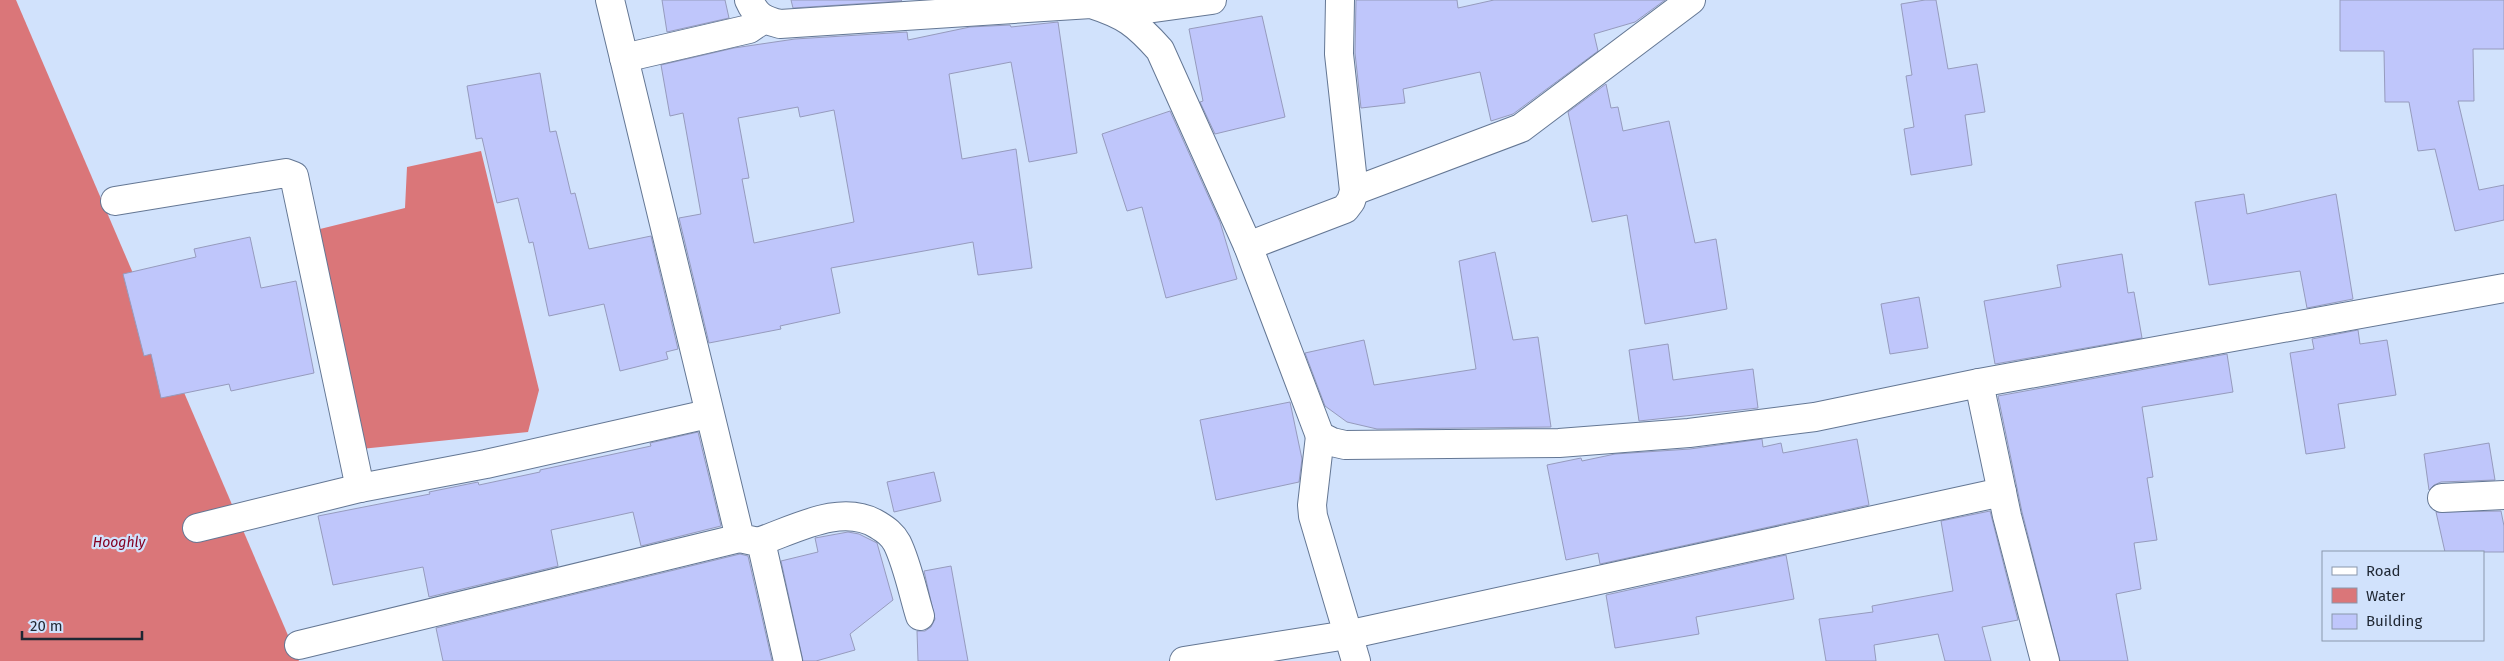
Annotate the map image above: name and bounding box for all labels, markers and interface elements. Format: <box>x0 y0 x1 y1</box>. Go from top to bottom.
water label: Hooghly <box>93 534 146 551</box>
legend <box>2322 551 2484 641</box>
text: Road <box>2366 562 2401 580</box>
text: Water <box>2366 587 2405 605</box>
scale bar <box>22 608 142 640</box>
text: Building <box>2366 612 2422 630</box>
text: 20 m <box>30 617 63 635</box>

